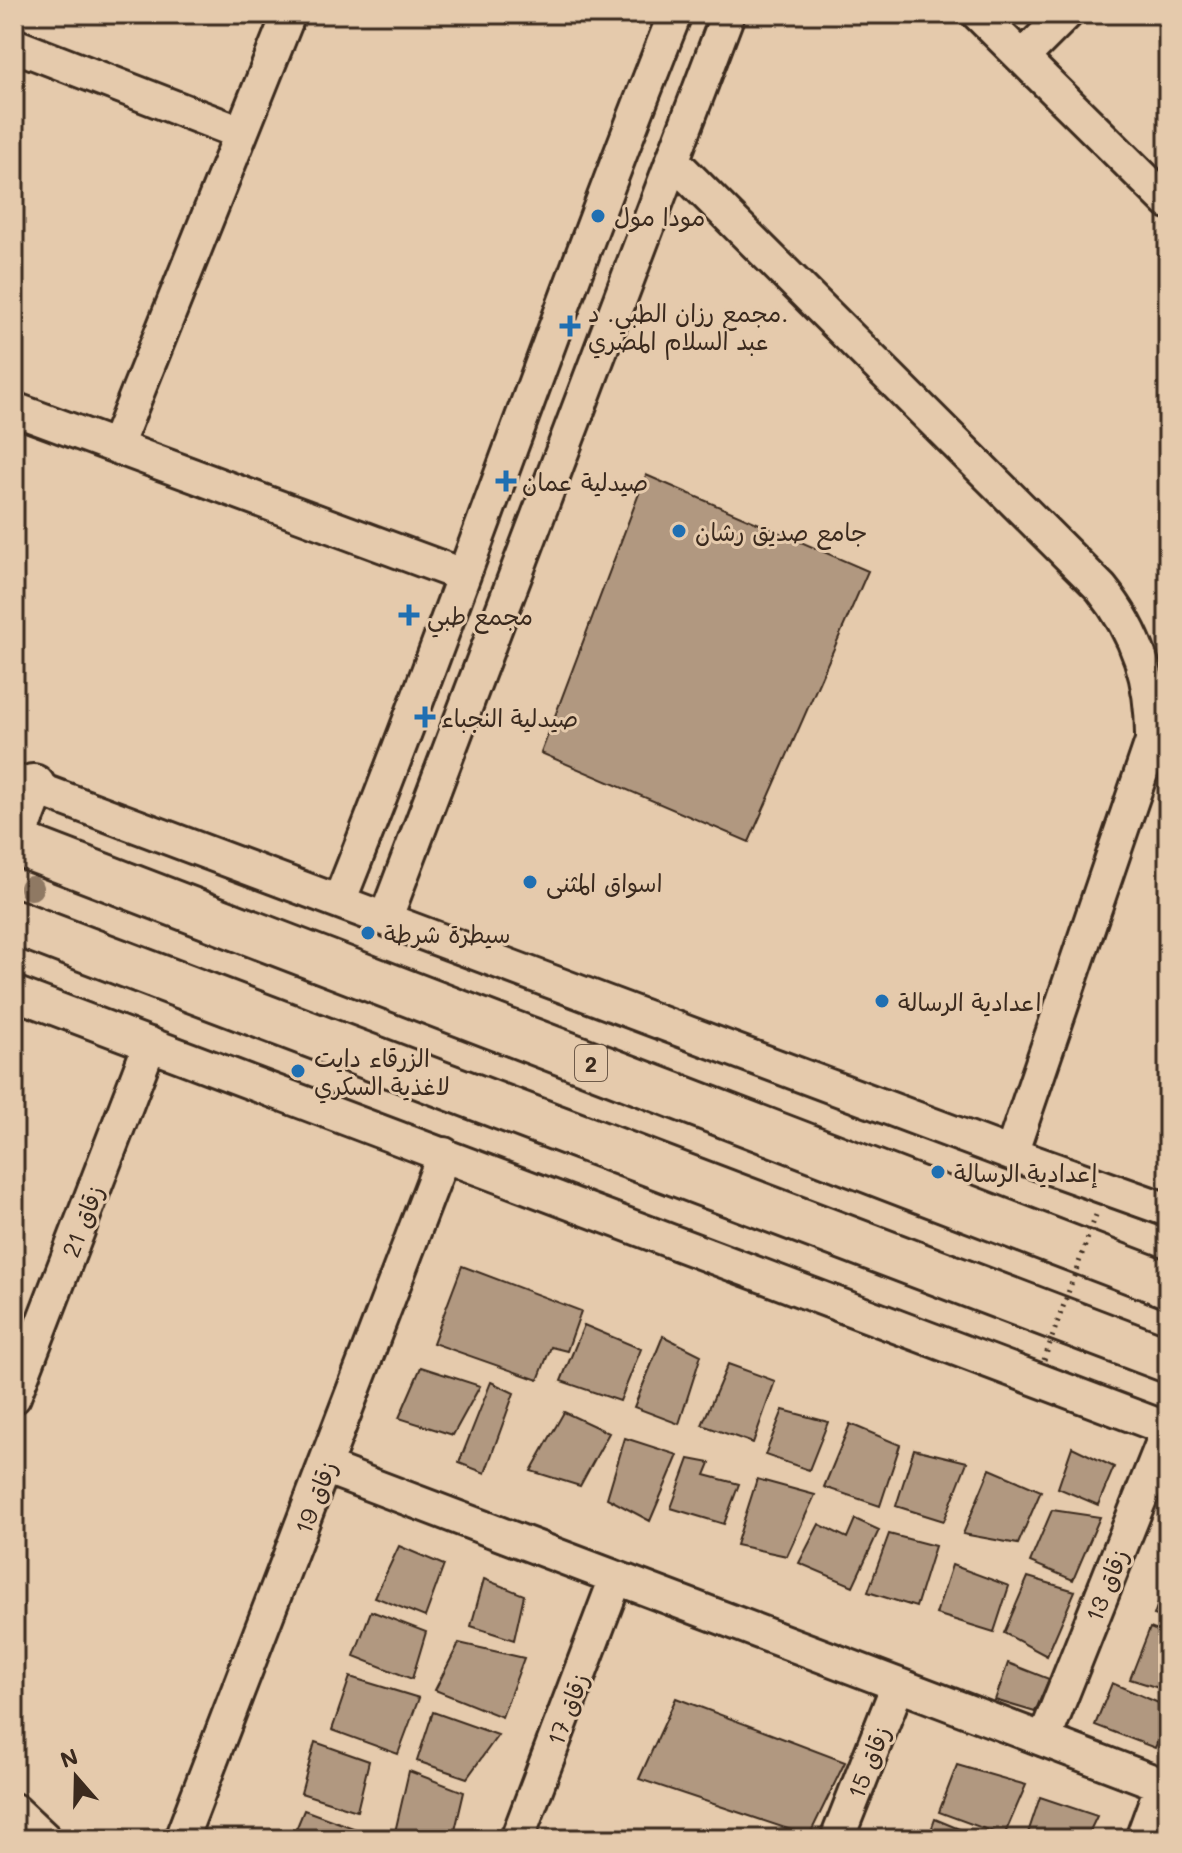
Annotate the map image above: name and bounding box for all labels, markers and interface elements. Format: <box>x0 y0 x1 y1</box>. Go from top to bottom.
place label: مودا مول <box>614 201 705 233</box>
marker: مودا مول <box>589 207 607 225</box>
place label: مجمع رزان الطبي. د. عبد السلام المصري <box>588 297 788 360</box>
marker: مجمع رزان الطبي. د. عبد السلام المصري <box>559 315 581 337</box>
place label: صيدلية عمان <box>522 466 648 497</box>
marker: صيدلية عمان <box>497 472 515 490</box>
place label: جامع صديق رشان <box>695 516 867 550</box>
marker: جامع صديق رشان <box>670 522 688 540</box>
place label: مجمع طبي <box>427 600 533 638</box>
marker: مجمع طبي <box>398 604 420 626</box>
place label: صيدلية النجباء <box>441 702 578 733</box>
marker: صيدلية النجباء <box>416 708 434 726</box>
place label: اسواق المثنى <box>546 867 663 899</box>
marker: اسواق المثنى <box>521 873 539 891</box>
place label: سيطرة شرطة <box>384 918 511 949</box>
marker: سيطرة شرطة <box>359 924 377 942</box>
place label: اعدادية الرسالة <box>898 986 1041 1017</box>
marker: اعدادية الرسالة <box>873 992 891 1010</box>
place label: الزرقاء دايت لاغذية السكري <box>314 1042 450 1104</box>
road number: 2 <box>575 1045 607 1081</box>
marker: الزرقاء دايت لاغذية السكري <box>289 1062 307 1080</box>
place label: إعدادية الرسالة <box>954 1157 1097 1189</box>
marker: إعدادية الرسالة <box>929 1163 947 1181</box>
street label: زقاق 21 <box>54 1181 110 1261</box>
street label: زقاق 19 <box>287 1456 343 1538</box>
street label: زقاق 13 <box>1077 1544 1135 1626</box>
street label: زقاق 17 <box>539 1669 595 1749</box>
street label: زقاق 15 <box>840 1721 896 1803</box>
north arrow <box>36 1737 116 1817</box>
text: N <box>56 1741 82 1774</box>

